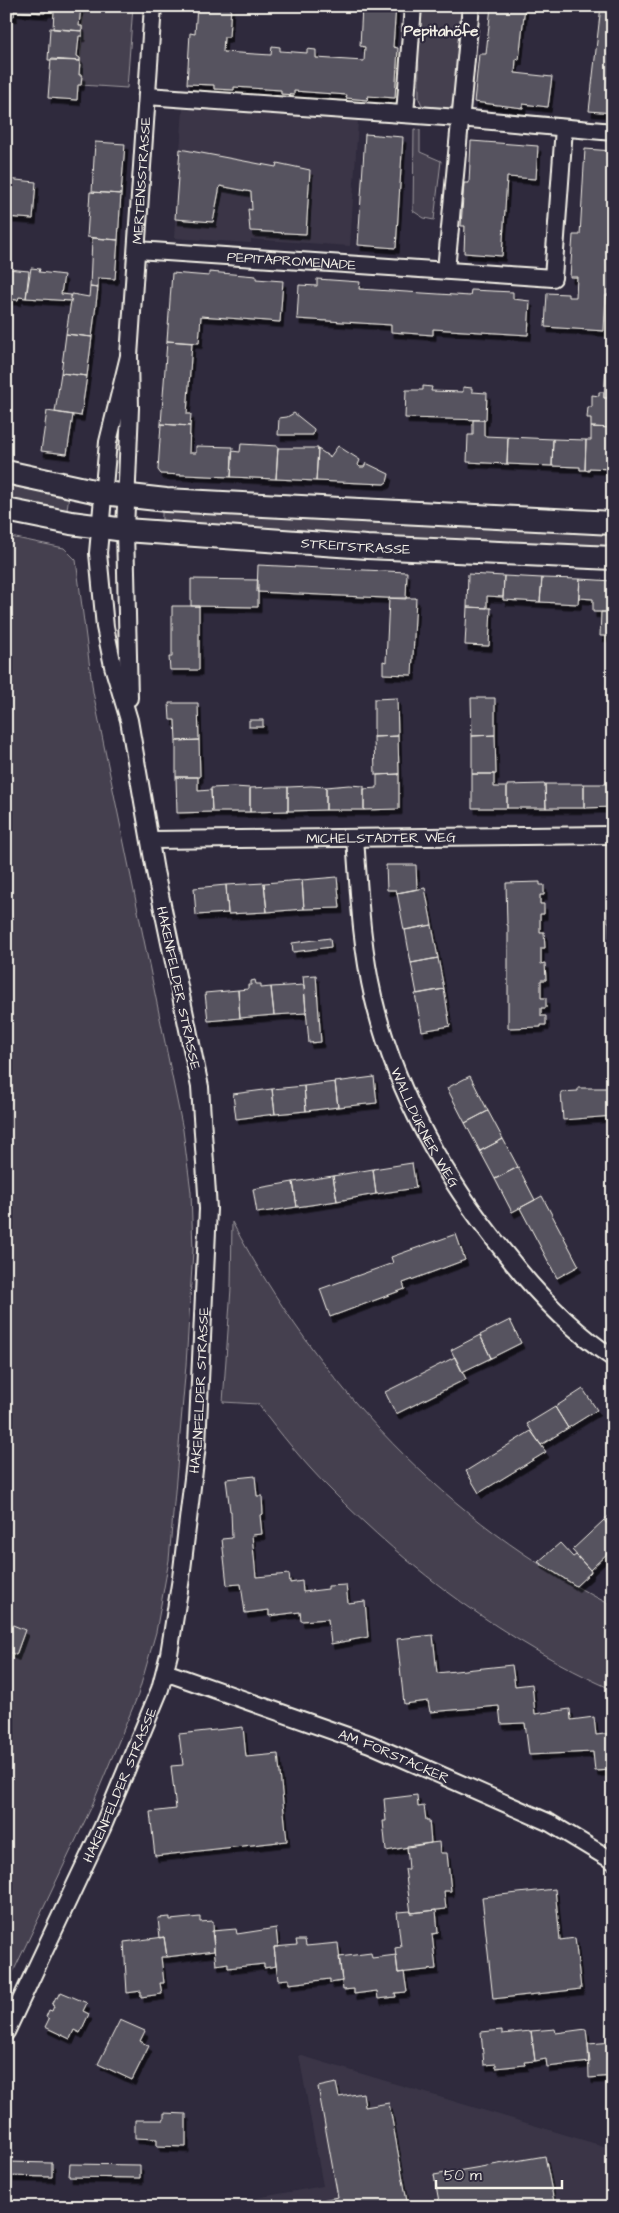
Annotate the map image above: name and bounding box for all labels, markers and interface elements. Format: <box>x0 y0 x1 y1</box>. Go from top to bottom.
district label: Pepitahöfe <box>404 21 478 42</box>
street label: MERTENSSTRASSE <box>128 116 156 245</box>
street label: PEPITAPROMENADE <box>226 247 357 276</box>
street label: STREITSTRASSE <box>300 533 412 560</box>
street label: MICHELSTADTER WEG <box>306 828 456 849</box>
street label: HAKENFELDER STRASSE <box>151 905 205 1072</box>
street label: WALLDÜRNER WEG <box>385 1065 464 1192</box>
street label: HAKENFELDER STRASSE <box>185 1306 214 1475</box>
street label: HAKENFELDER STRASSE <box>78 1704 162 1866</box>
street label: AM FORSTACKER <box>336 1725 452 1789</box>
scale bar <box>436 2158 563 2190</box>
text: 50 m <box>444 2165 482 2186</box>

